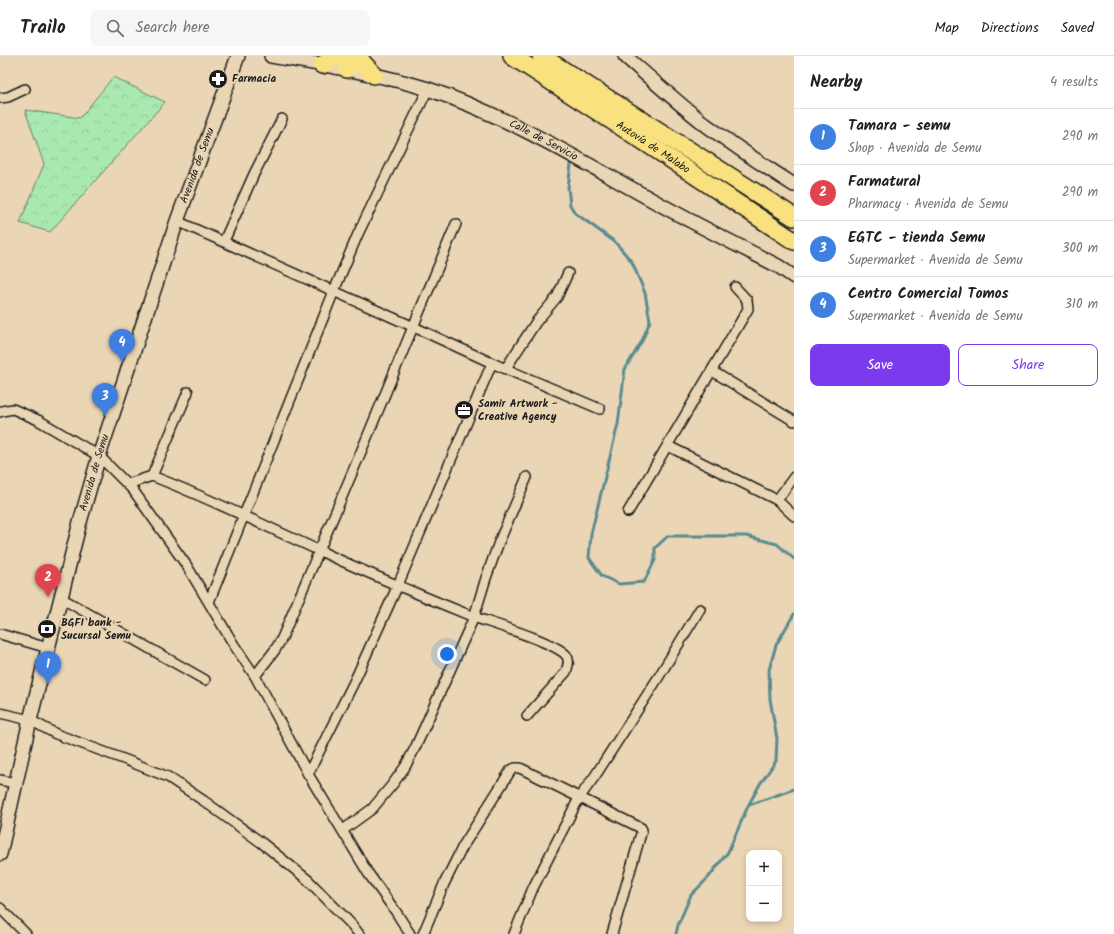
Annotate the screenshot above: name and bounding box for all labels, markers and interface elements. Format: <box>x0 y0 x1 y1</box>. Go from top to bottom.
search box <box>90 10 370 46</box>
text: Trailo <box>20 13 66 43</box>
text: Search here <box>136 16 210 40</box>
icon: search <box>104 17 126 39</box>
text: Map <box>934 17 959 39</box>
text: Directions <box>981 17 1039 39</box>
text: Saved <box>1061 17 1094 39</box>
pharmacy icon: Farmacia <box>207 68 229 90</box>
text: Nearby <box>810 69 862 96</box>
place label: Farmacia <box>232 70 276 88</box>
text: 4 results <box>1050 72 1098 93</box>
text: Tamara - semu <box>848 114 950 138</box>
street label: Calle de Servicio <box>506 115 581 166</box>
street label: Autovía de Malabo <box>612 116 694 178</box>
street label: Avenida de Semu <box>175 124 220 206</box>
text: 1 <box>821 126 825 147</box>
text: 290 m <box>1062 126 1098 147</box>
text: Shop · Avenida de Semu <box>848 138 981 159</box>
text: Farmatural <box>848 170 920 194</box>
text: 2 <box>819 182 827 203</box>
text: 290 m <box>1062 182 1098 203</box>
text: Pharmacy · Avenida de Semu <box>848 194 1008 215</box>
text: EGTC - tienda Semu <box>848 226 985 250</box>
text: 3 <box>819 238 827 259</box>
text: 300 m <box>1062 238 1098 259</box>
text: Supermarket · Avenida de Semu <box>848 250 1023 271</box>
text: Centro Comercial Tomos <box>848 282 1009 306</box>
text: 4 <box>819 294 827 315</box>
text: 310 m <box>1064 294 1098 315</box>
text: Supermarket · Avenida de Semu <box>848 306 1023 327</box>
pin: 4 <box>109 329 135 362</box>
button: Save <box>810 344 950 386</box>
button: Share <box>958 344 1098 386</box>
pin: 3 <box>92 383 118 416</box>
place label: Samir Artwork - Creative Agency <box>478 395 558 426</box>
office icon: Samir Artwork - Creative Agency <box>453 399 475 421</box>
street label: Avenida de Semu <box>75 431 115 513</box>
pin: 2 <box>35 564 61 597</box>
place label: BGFI bank - Sucursal Semu <box>61 614 131 645</box>
bank icon: BGFI bank - Sucursal Semu <box>36 618 58 640</box>
your location <box>437 644 457 664</box>
pin: 1 <box>35 651 61 684</box>
map controls <box>746 850 782 922</box>
button: + <box>746 850 782 886</box>
button: − <box>746 886 782 922</box>

